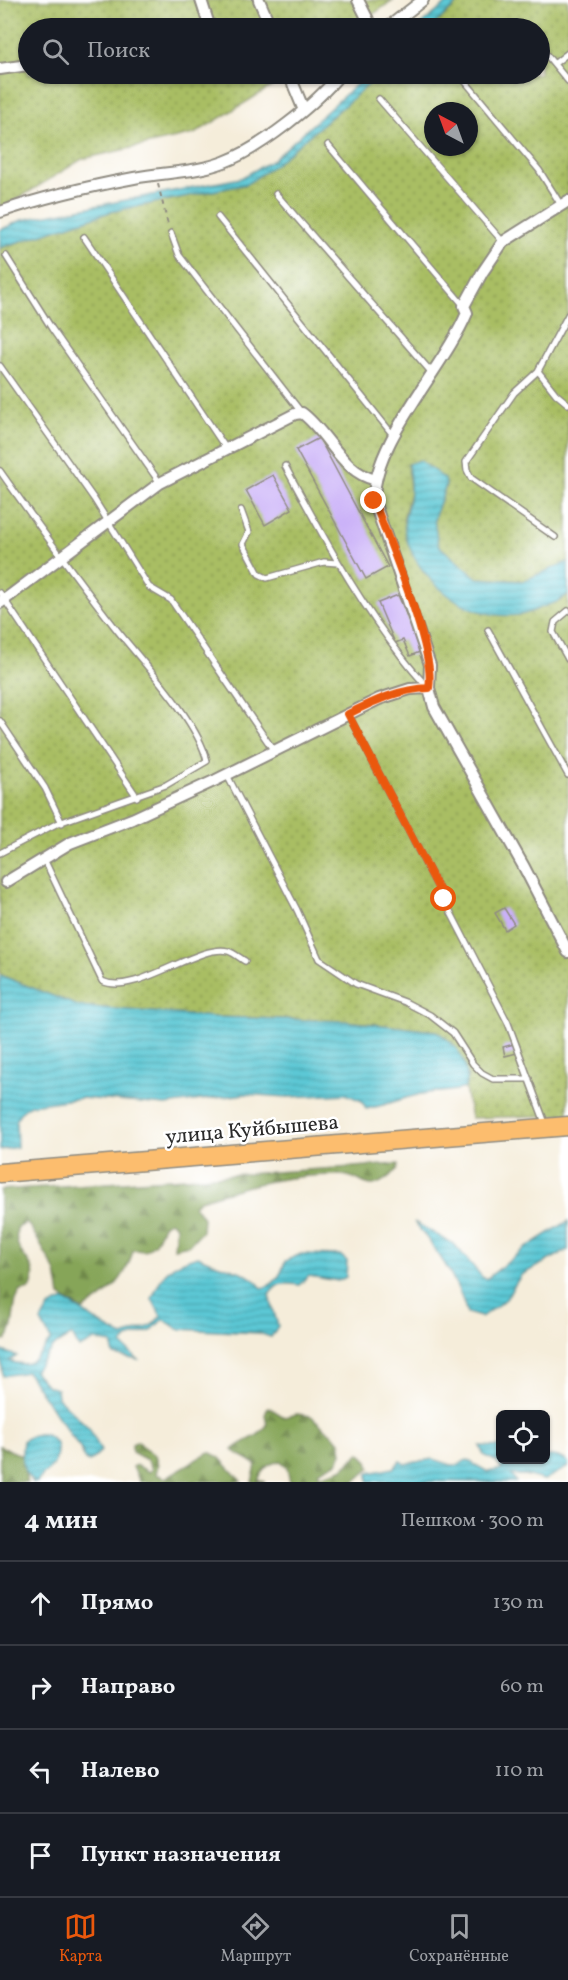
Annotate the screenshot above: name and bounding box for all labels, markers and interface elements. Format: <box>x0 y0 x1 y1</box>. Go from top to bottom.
search box <box>18 18 550 84</box>
icon: search <box>39 35 72 68</box>
text: Поиск <box>87 36 150 67</box>
north arrow <box>424 102 478 156</box>
route end <box>360 487 386 513</box>
route start <box>430 885 456 911</box>
street label: улица Куйбышева <box>164 1108 340 1153</box>
map controls <box>496 1410 550 1464</box>
button: locate <box>496 1410 550 1464</box>
text: 4 мин <box>24 1503 98 1539</box>
text: Пешком · 300 m <box>401 1507 544 1535</box>
icon: ahead <box>24 1587 57 1620</box>
text: Прямо <box>81 1588 153 1619</box>
text: 130 m <box>493 1589 544 1617</box>
icon: right <box>24 1671 57 1704</box>
text: Направо <box>81 1672 175 1703</box>
text: 60 m <box>500 1673 544 1701</box>
icon: left <box>24 1755 57 1788</box>
text: Налево <box>81 1756 160 1787</box>
text: 110 m <box>495 1757 544 1785</box>
icon: arrive <box>24 1839 57 1872</box>
text: Пункт назначения <box>81 1840 281 1871</box>
tab: Карта <box>59 1910 102 1968</box>
tab: Маршрут <box>220 1910 291 1968</box>
tab: Сохранённые <box>409 1910 509 1968</box>

